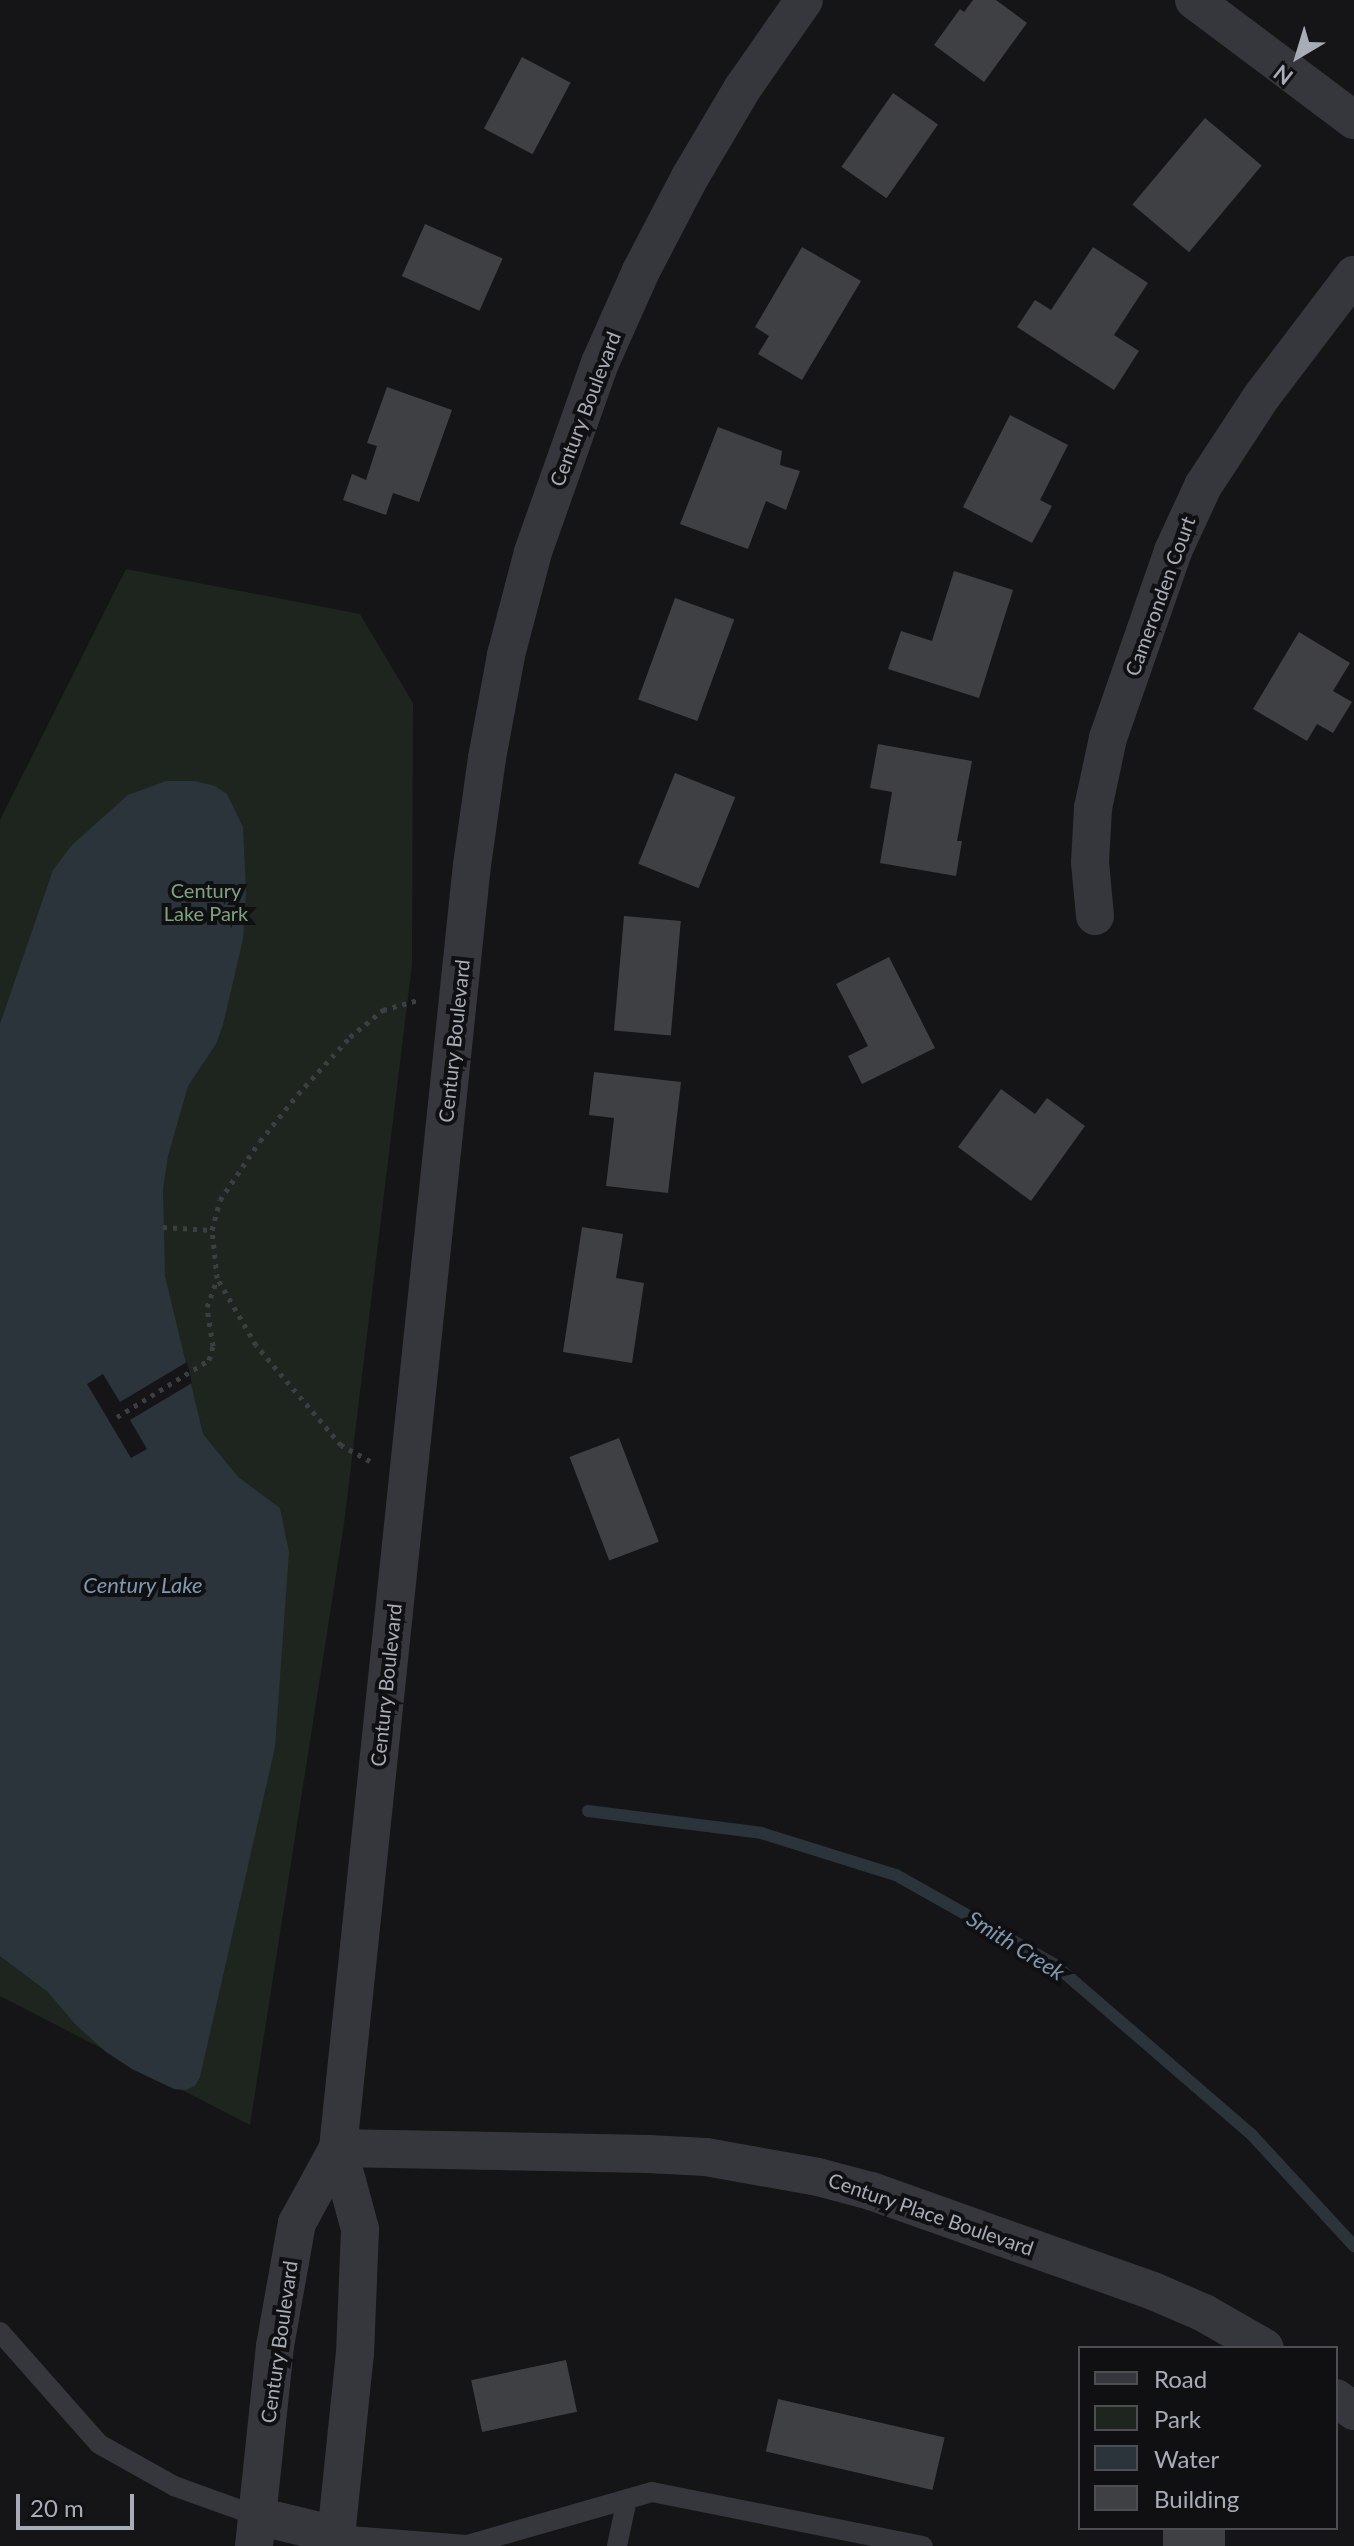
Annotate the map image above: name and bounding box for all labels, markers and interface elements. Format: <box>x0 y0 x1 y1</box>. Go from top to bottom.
north arrow <box>1258 16 1338 96</box>
text: N <box>1268 59 1298 91</box>
street label: Century Boulevard <box>544 328 626 490</box>
street label: Cameronden Court <box>1120 513 1200 679</box>
park label: Century Lake Park <box>164 879 248 926</box>
street label: Century Boulevard <box>433 958 475 1124</box>
water label: Century Lake <box>83 1572 203 1598</box>
street label: Century Boulevard <box>365 1602 407 1768</box>
water label: Smith Creek <box>962 1905 1070 1985</box>
street label: Century Place Boulevard <box>825 2168 1037 2260</box>
street label: Century Boulevard <box>256 2259 302 2425</box>
legend <box>1078 2346 1338 2530</box>
text: Road <box>1154 2364 1207 2393</box>
text: Park <box>1154 2404 1201 2433</box>
text: Water <box>1154 2444 1219 2473</box>
scale bar <box>20 2478 138 2528</box>
text: Building <box>1154 2484 1239 2513</box>
text: 20 m <box>30 2493 84 2522</box>

